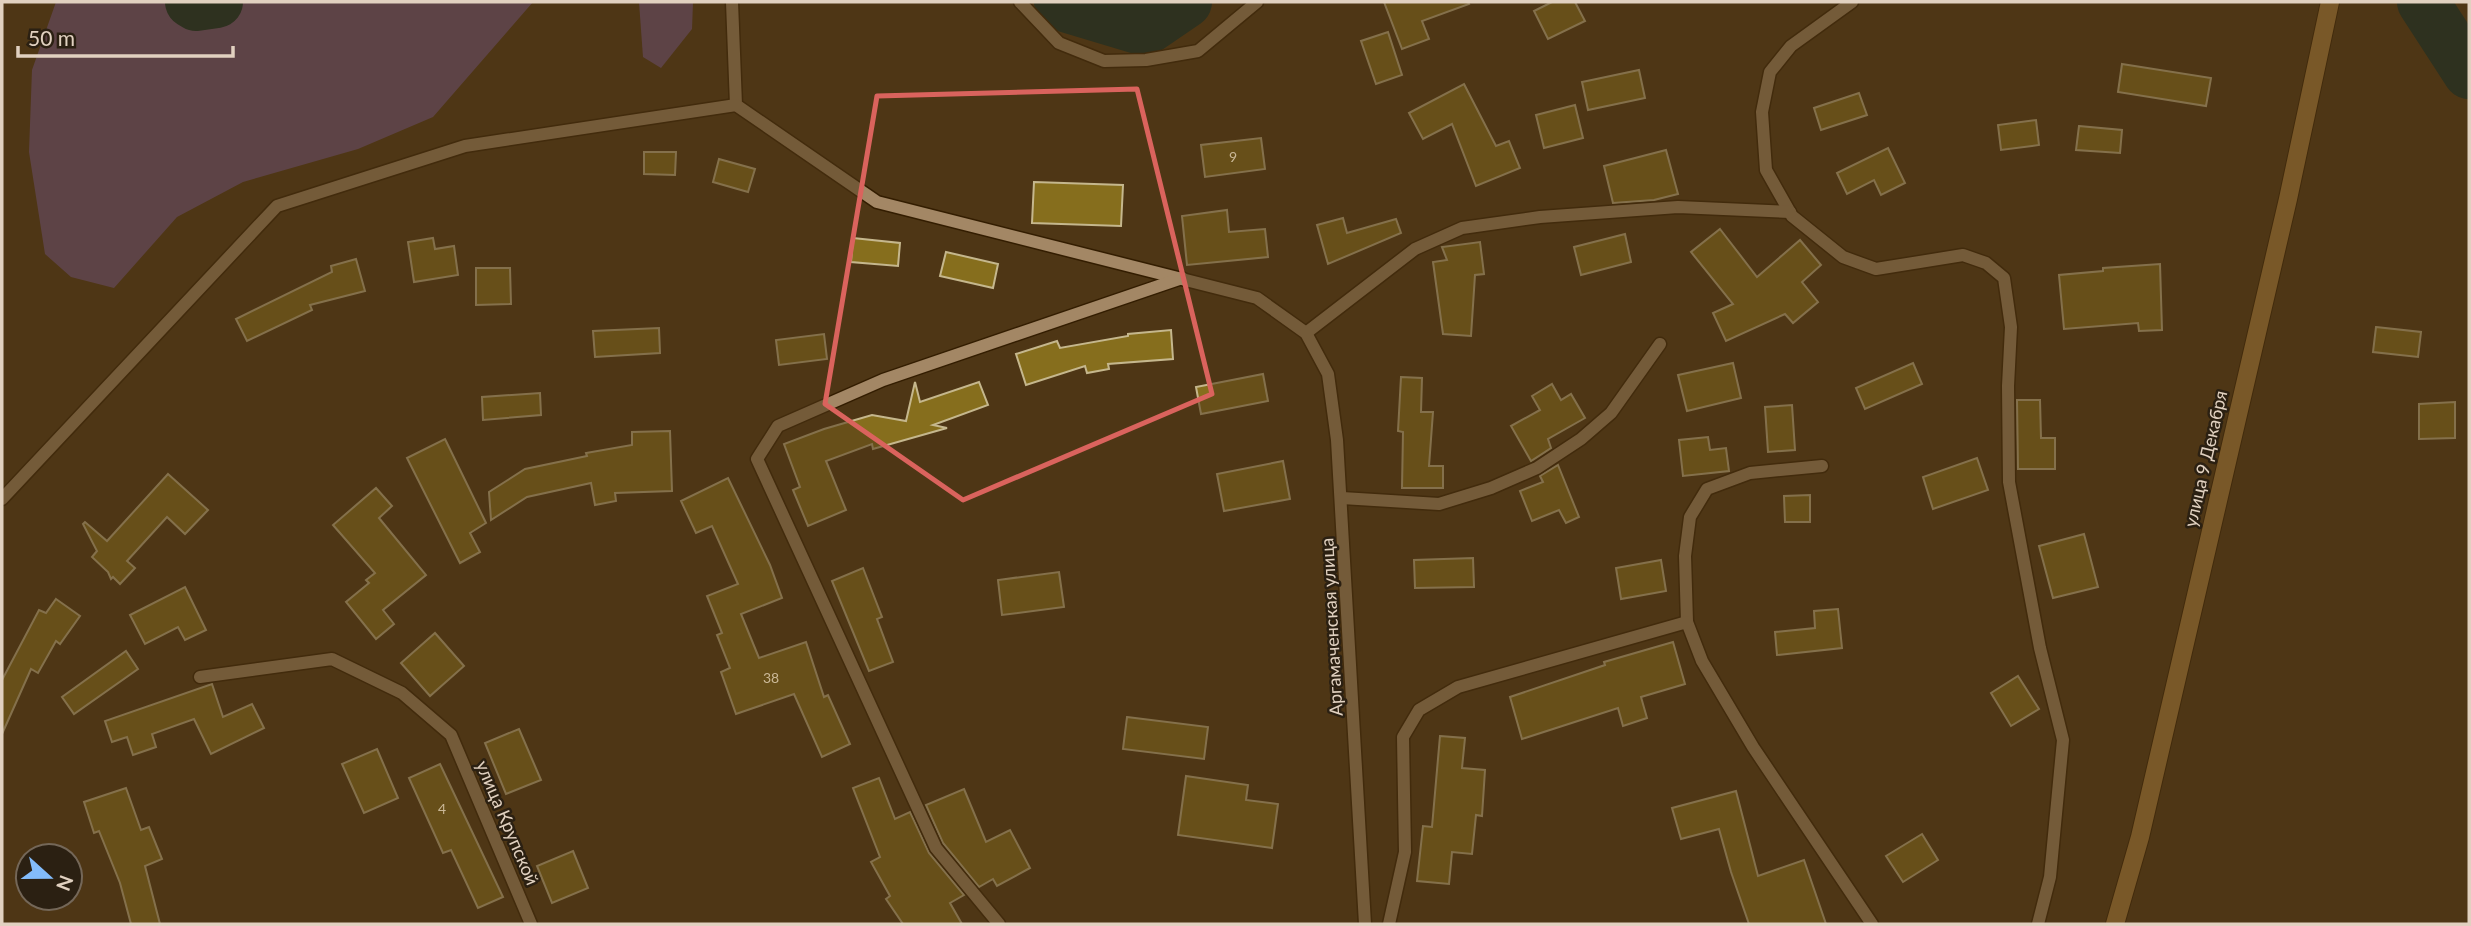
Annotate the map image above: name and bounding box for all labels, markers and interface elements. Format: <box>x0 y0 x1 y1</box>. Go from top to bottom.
scale bar <box>18 14 233 58</box>
text: 50 m <box>28 25 75 50</box>
house number: 9 <box>1229 148 1237 165</box>
street label: улица 9 Декабря <box>2179 388 2231 529</box>
street label: Аргамаченская улица <box>1315 537 1347 717</box>
house number: 38 <box>763 669 779 686</box>
street label: улица Крупской <box>472 757 544 888</box>
house number: 4 <box>438 800 446 817</box>
north arrow <box>14 842 84 912</box>
text: N <box>52 872 79 894</box>

